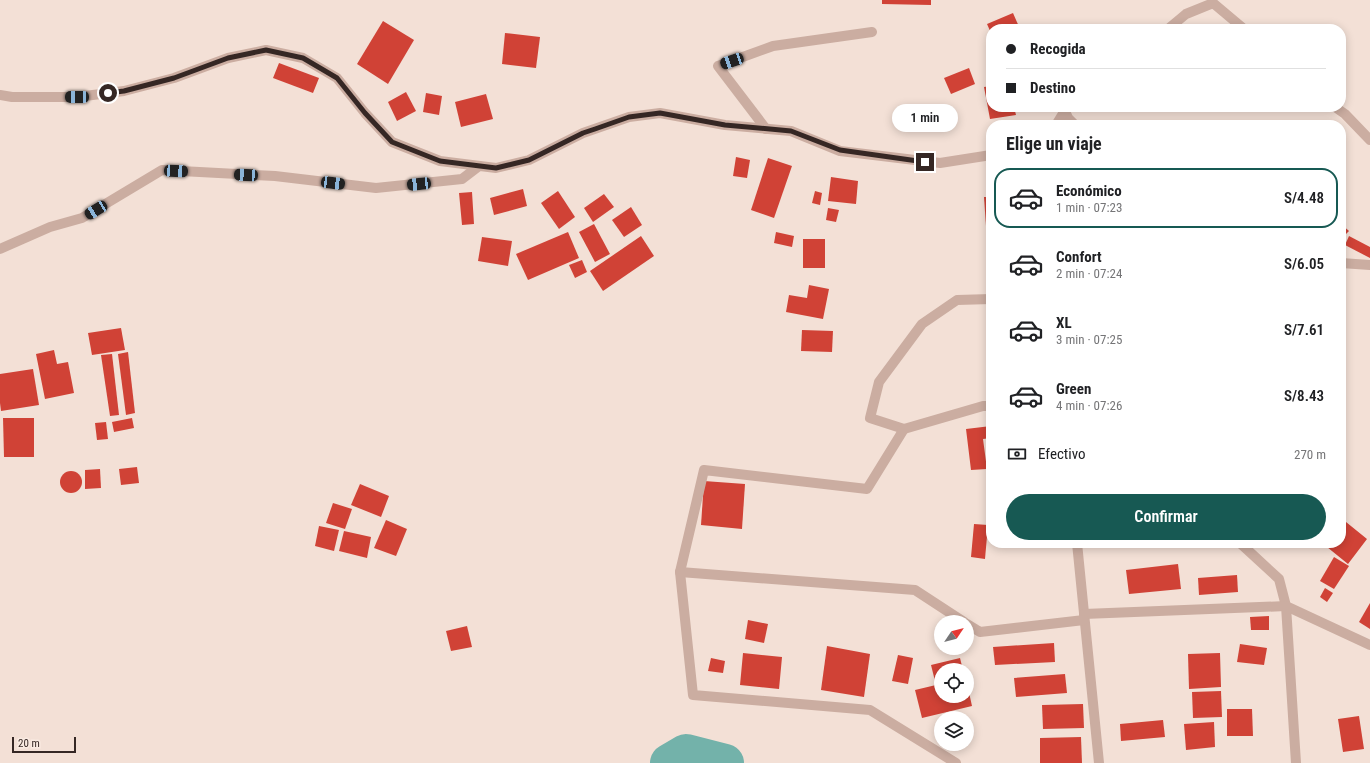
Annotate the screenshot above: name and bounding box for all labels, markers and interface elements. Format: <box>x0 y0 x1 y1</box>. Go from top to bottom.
text: Recogida <box>1030 40 1086 58</box>
car <box>719 51 745 71</box>
text: Destino <box>1030 79 1076 97</box>
route start <box>99 84 117 102</box>
car <box>65 91 89 103</box>
callout: 1 min <box>892 104 958 132</box>
text: 1 min <box>911 110 939 125</box>
text: Elige un viaje <box>1006 133 1102 154</box>
route end <box>916 153 934 171</box>
car <box>164 164 188 178</box>
car <box>234 168 258 182</box>
car <box>320 176 346 190</box>
car <box>406 177 432 191</box>
icon: car <box>1008 180 1044 216</box>
text: Económico <box>1056 182 1122 200</box>
text: S/4.48 <box>1284 189 1324 207</box>
car <box>83 199 109 221</box>
text: 1 min · 07:23 <box>1056 200 1122 215</box>
icon: car <box>1008 246 1044 282</box>
text: Confort <box>1056 248 1102 266</box>
text: S/6.05 <box>1284 255 1324 273</box>
text: 2 min · 07:24 <box>1056 266 1122 281</box>
icon: car <box>1008 312 1044 348</box>
text: XL <box>1056 314 1072 332</box>
text: S/7.61 <box>1284 321 1324 339</box>
text: 3 min · 07:25 <box>1056 332 1122 347</box>
icon: car <box>1008 378 1044 414</box>
text: Green <box>1056 380 1091 398</box>
text: S/8.43 <box>1284 387 1324 405</box>
text: 4 min · 07:26 <box>1056 398 1122 413</box>
icon: cash <box>1006 443 1028 465</box>
text: Efectivo <box>1038 445 1086 463</box>
text: 270 m <box>1294 447 1326 462</box>
button: Confirmar <box>1006 494 1326 540</box>
north arrow <box>934 615 974 655</box>
map controls <box>934 615 974 751</box>
button: locate <box>934 663 974 703</box>
button: layers <box>934 711 974 751</box>
scale bar <box>12 735 76 754</box>
text: 20 m <box>18 737 40 750</box>

